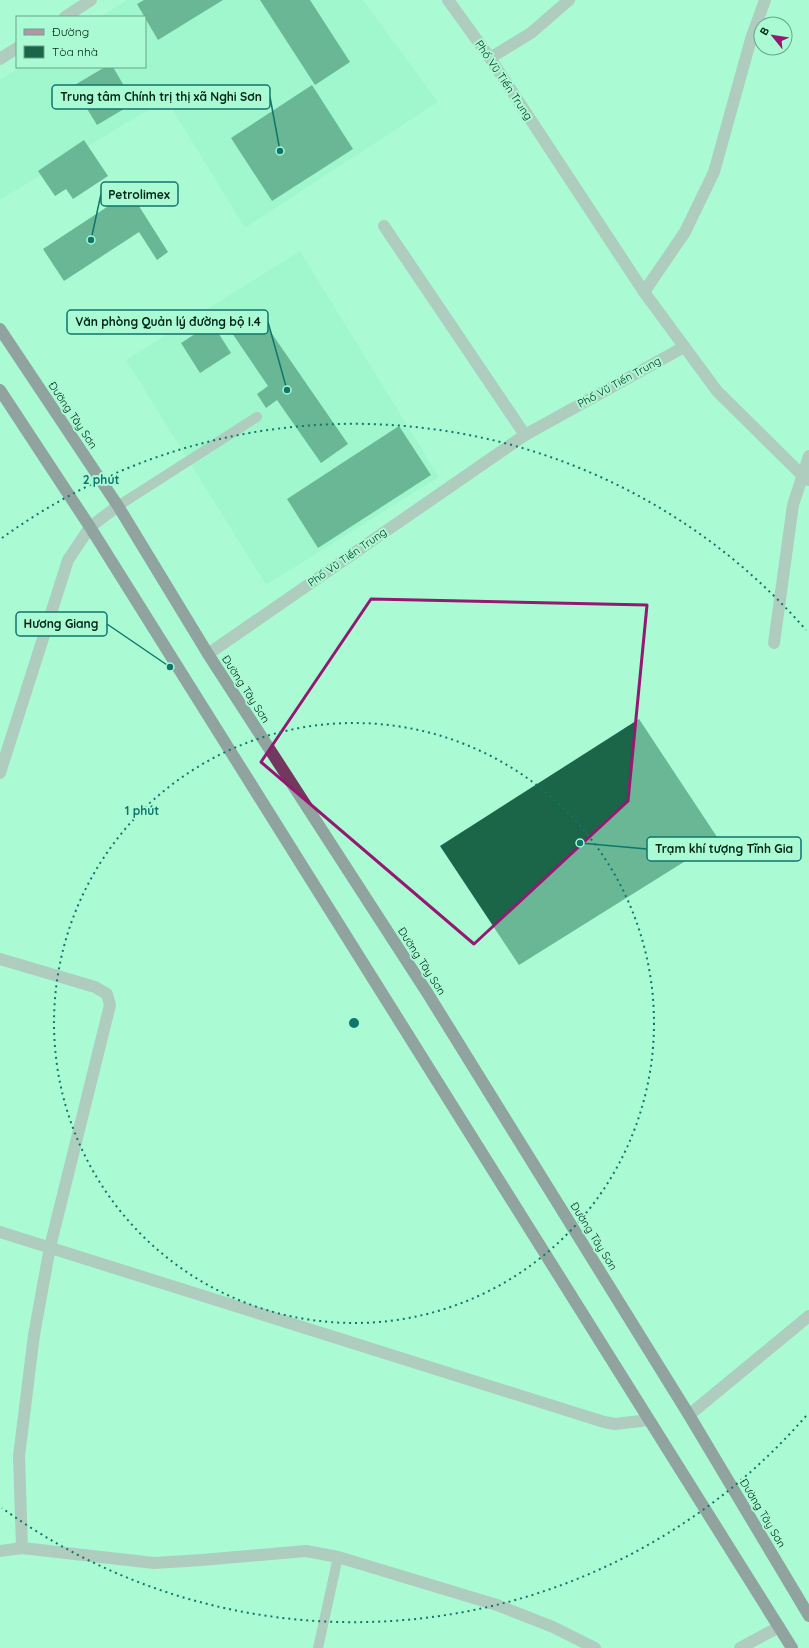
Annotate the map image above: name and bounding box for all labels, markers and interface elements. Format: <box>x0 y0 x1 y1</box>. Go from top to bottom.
legend <box>16 16 146 68</box>
north arrow <box>753 16 793 56</box>
text: Đường <box>52 24 89 39</box>
text: B <box>756 24 772 38</box>
street label: Phố Vũ Tiến Trung <box>472 37 536 123</box>
text: Tòa nhà <box>52 44 98 59</box>
callout: Trung tâm Chính trị thị xã Nghi Sơn <box>52 85 270 109</box>
text: Trung tâm Chính trị thị xã Nghi Sơn <box>60 89 262 104</box>
callout: Petrolimex <box>101 182 178 206</box>
text: Petrolimex <box>108 187 170 202</box>
callout: Văn phòng Quản lý đường bộ I.4 <box>67 310 268 334</box>
text: Văn phòng Quản lý đường bộ I.4 <box>75 314 261 329</box>
street label: Phố Vũ Tiến Trung <box>575 353 663 411</box>
street label: Đường Tây Sơn <box>45 379 101 451</box>
text: 2 phút <box>83 472 119 487</box>
street label: Phố Vũ Tiến Trung <box>305 525 389 589</box>
callout: Hương Giang <box>16 612 107 636</box>
text: Hương Giang <box>24 616 98 631</box>
street label: Đường Tây Sơn <box>219 653 273 725</box>
text: 1 phút <box>125 803 159 818</box>
callout: Trạm khí tượng Tĩnh Gia <box>647 837 801 861</box>
text: Trạm khí tượng Tĩnh Gia <box>655 841 793 856</box>
street label: Đường Tây Sơn <box>395 925 449 997</box>
centre of rings <box>347 1016 361 1030</box>
street label: Đường Tây Sơn <box>567 1199 621 1273</box>
street label: Đường Tây Sơn <box>737 1476 789 1550</box>

